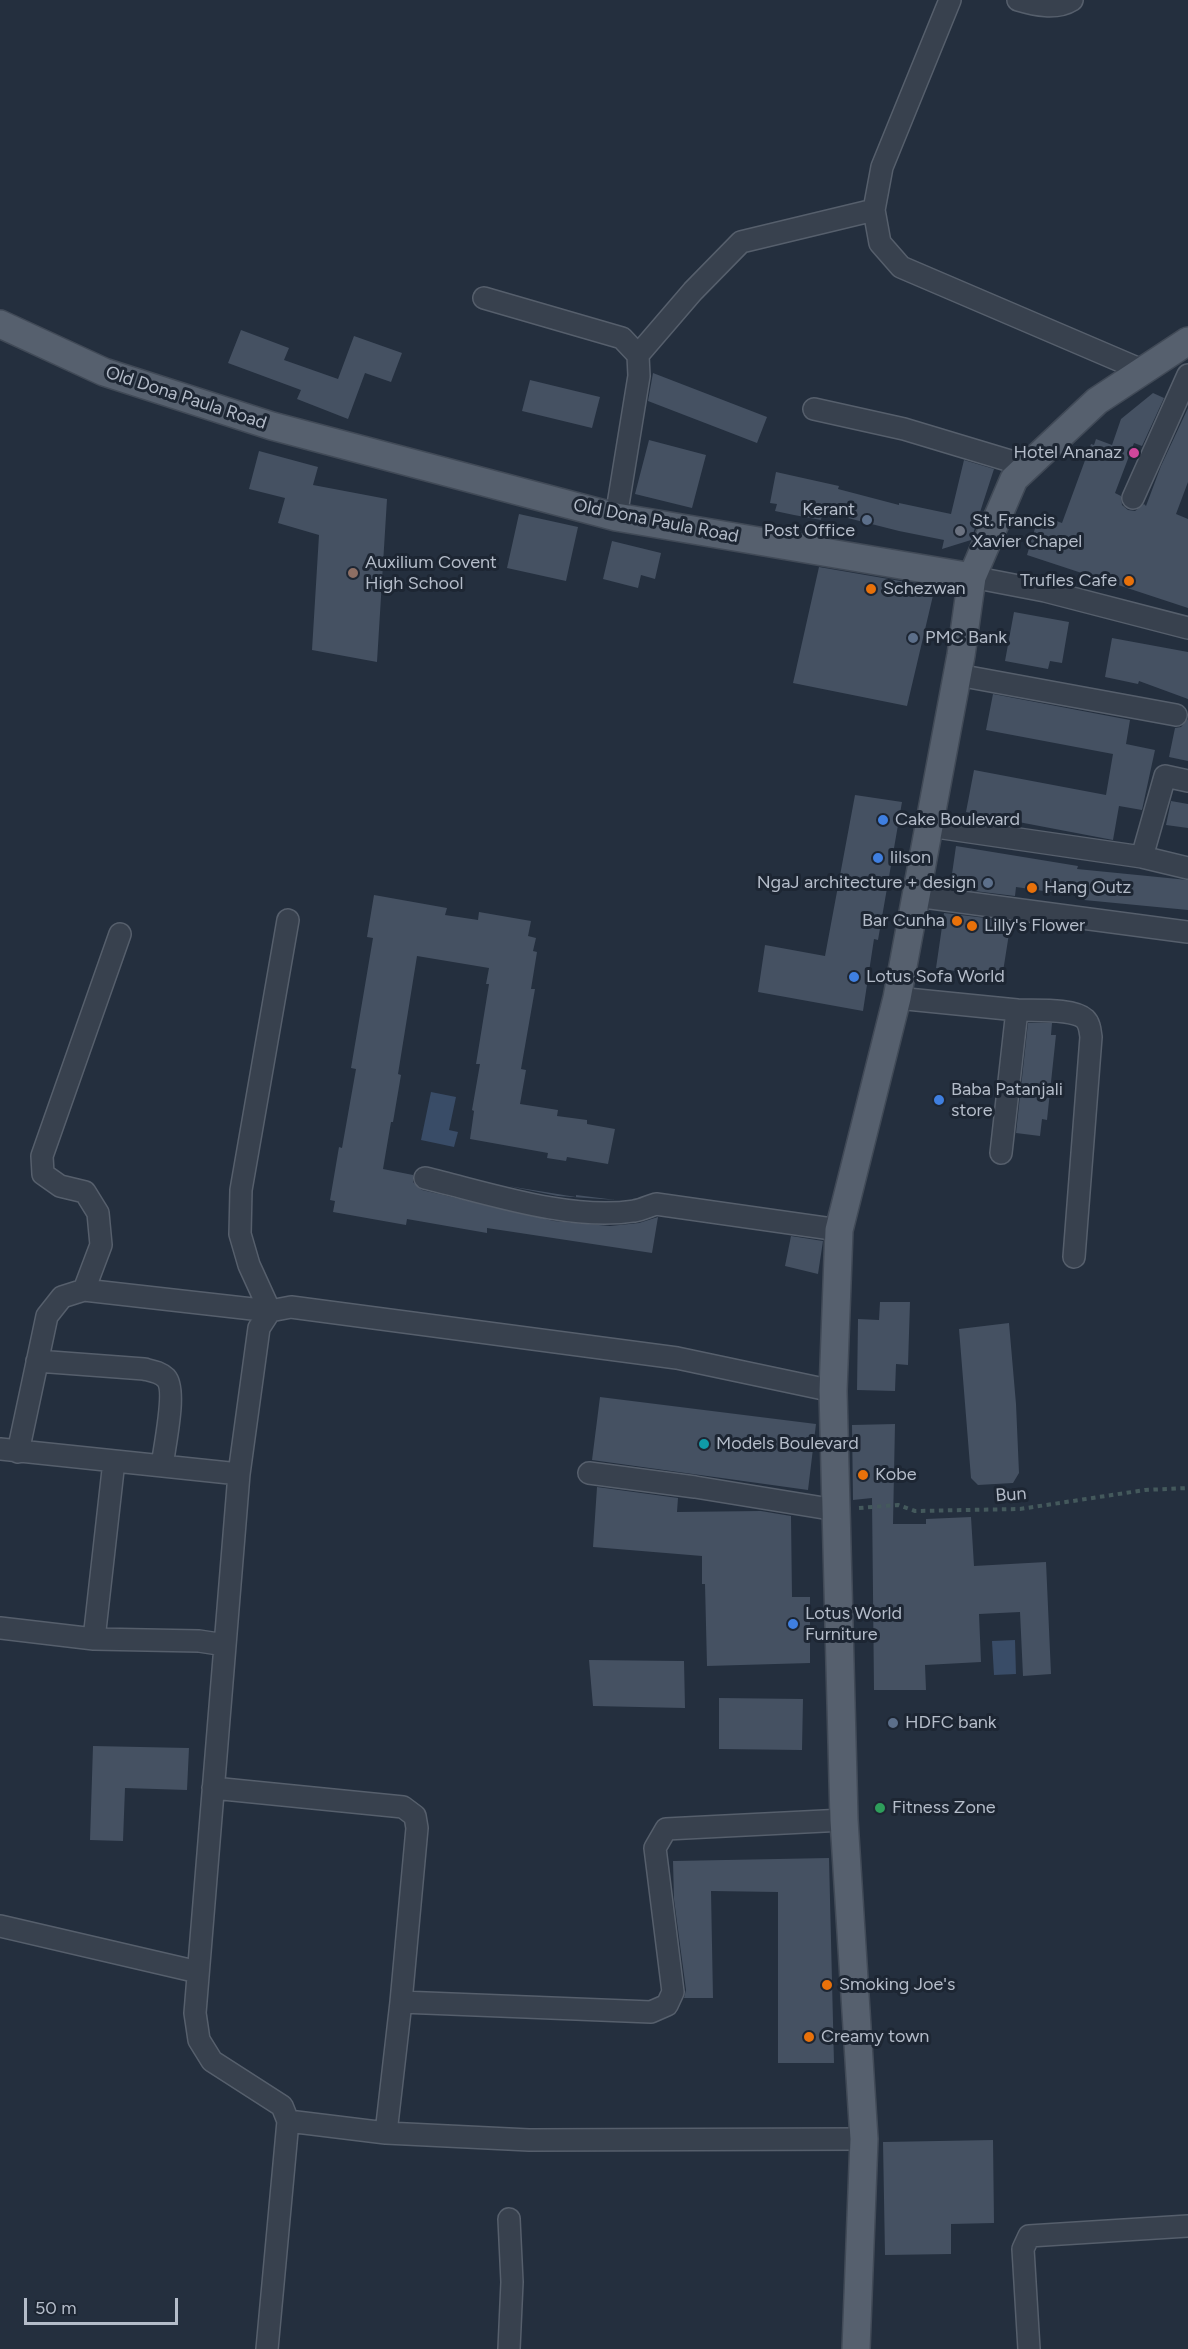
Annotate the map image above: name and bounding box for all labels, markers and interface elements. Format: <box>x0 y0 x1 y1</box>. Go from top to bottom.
street label: Old Dona Paula Road <box>103 362 269 434</box>
place label: Hotel Ananaz <box>1014 442 1122 464</box>
marker: Hotel Ananaz <box>1127 446 1141 460</box>
street label: Old Dona Paula Road <box>572 494 740 548</box>
place label: Kerant Post Office <box>764 499 855 542</box>
place label: St. Francis Xavier Chapel <box>972 510 1082 552</box>
marker: Kerant Post Office <box>860 513 874 527</box>
marker: St. Francis Xavier Chapel <box>953 524 967 538</box>
place label: Auxilium Covent High School <box>365 552 497 594</box>
marker: Auxilium Covent High School <box>346 566 360 580</box>
place label: Trufles Cafe <box>1020 570 1117 592</box>
marker: Trufles Cafe <box>1122 574 1136 588</box>
place label: Schezwan <box>883 578 966 600</box>
marker: Schezwan <box>864 582 878 596</box>
place label: PMC Bank <box>925 627 1007 649</box>
marker: PMC Bank <box>906 631 920 645</box>
place label: Cake Boulevard <box>895 809 1020 831</box>
marker: Cake Boulevard <box>876 813 890 827</box>
place label: lilson <box>890 847 931 869</box>
marker: lilson <box>871 851 885 865</box>
place label: NgaJ architecture + design <box>757 872 976 894</box>
marker: NgaJ architecture + design <box>981 876 995 890</box>
place label: Hang Outz <box>1044 877 1131 899</box>
marker: Hang Outz <box>1025 881 1039 895</box>
place label: Bar Cunha <box>862 910 945 932</box>
marker: Bar Cunha <box>950 914 964 928</box>
place label: Lilly's Flower <box>984 915 1085 937</box>
marker: Lilly's Flower <box>965 919 979 933</box>
place label: Lotus Sofa World <box>866 966 1005 988</box>
marker: Lotus Sofa World <box>847 970 861 984</box>
place label: Baba Patanjali store <box>951 1079 1063 1122</box>
marker: Baba Patanjali store <box>932 1093 946 1107</box>
place label: Models Boulevard <box>716 1433 859 1455</box>
marker: Models Boulevard <box>697 1437 711 1451</box>
place label: Kobe <box>875 1464 917 1486</box>
marker: Kobe <box>856 1468 870 1482</box>
street label: Bun <box>995 1483 1027 1507</box>
place label: Lotus World Furniture <box>805 1603 902 1646</box>
marker: Lotus World Furniture <box>786 1617 800 1631</box>
place label: HDFC bank <box>905 1712 997 1734</box>
marker: HDFC bank <box>886 1716 900 1730</box>
place label: Fitness Zone <box>892 1797 996 1819</box>
marker: Fitness Zone <box>873 1801 887 1815</box>
place label: Smoking Joe's <box>839 1974 955 1996</box>
marker: Smoking Joe's <box>820 1978 834 1992</box>
place label: Creamy town <box>821 2026 929 2048</box>
marker: Creamy town <box>802 2030 816 2044</box>
scale bar <box>27 2286 182 2324</box>
text: 50 m <box>35 2297 77 2319</box>

